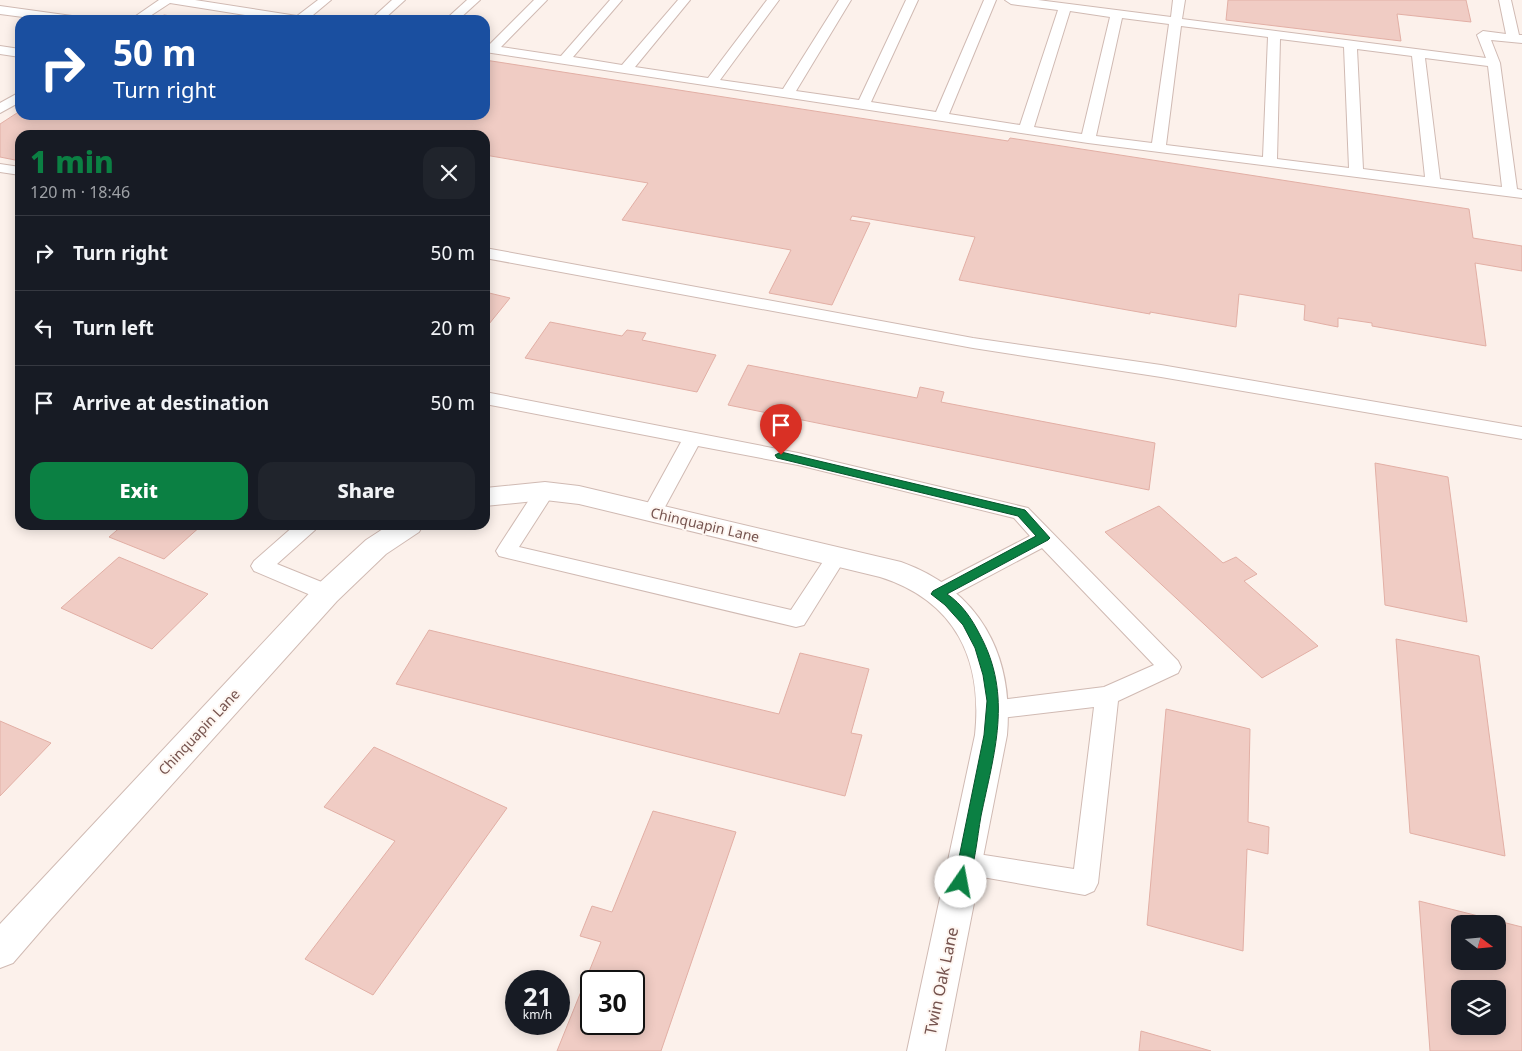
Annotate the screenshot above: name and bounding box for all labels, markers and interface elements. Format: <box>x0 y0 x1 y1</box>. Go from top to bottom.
text: 50 m <box>113 29 196 76</box>
icon: right <box>30 35 95 100</box>
text: Turn right <box>113 74 216 104</box>
text: 1 min <box>30 141 114 182</box>
button: close <box>423 147 475 199</box>
text: 120 m · 18:46 <box>30 181 130 203</box>
icon: right <box>30 239 58 267</box>
text: Turn right <box>73 240 168 266</box>
text: 50 m <box>431 240 475 266</box>
icon: left <box>30 314 58 342</box>
text: Turn left <box>73 315 154 341</box>
text: 20 m <box>431 315 475 341</box>
icon: arrive <box>30 389 58 417</box>
text: Arrive at destination <box>73 390 269 416</box>
text: 50 m <box>431 390 475 416</box>
pin <box>760 404 802 455</box>
icon: arrive <box>767 411 795 439</box>
button: Exit <box>30 462 248 520</box>
button: Share <box>258 462 475 520</box>
street label: Chinquapin Lane <box>649 503 761 546</box>
street label: Chinquapin Lane <box>154 684 244 779</box>
position arrow <box>934 855 986 907</box>
north arrow <box>1451 915 1506 970</box>
map controls <box>1451 915 1506 1035</box>
street label: Twin Oak Lane <box>919 925 963 1037</box>
speed limit sign: 30 <box>580 970 645 1035</box>
text: 21 <box>523 979 552 1013</box>
button: layers <box>1451 980 1506 1035</box>
text: km/h <box>523 1006 552 1023</box>

